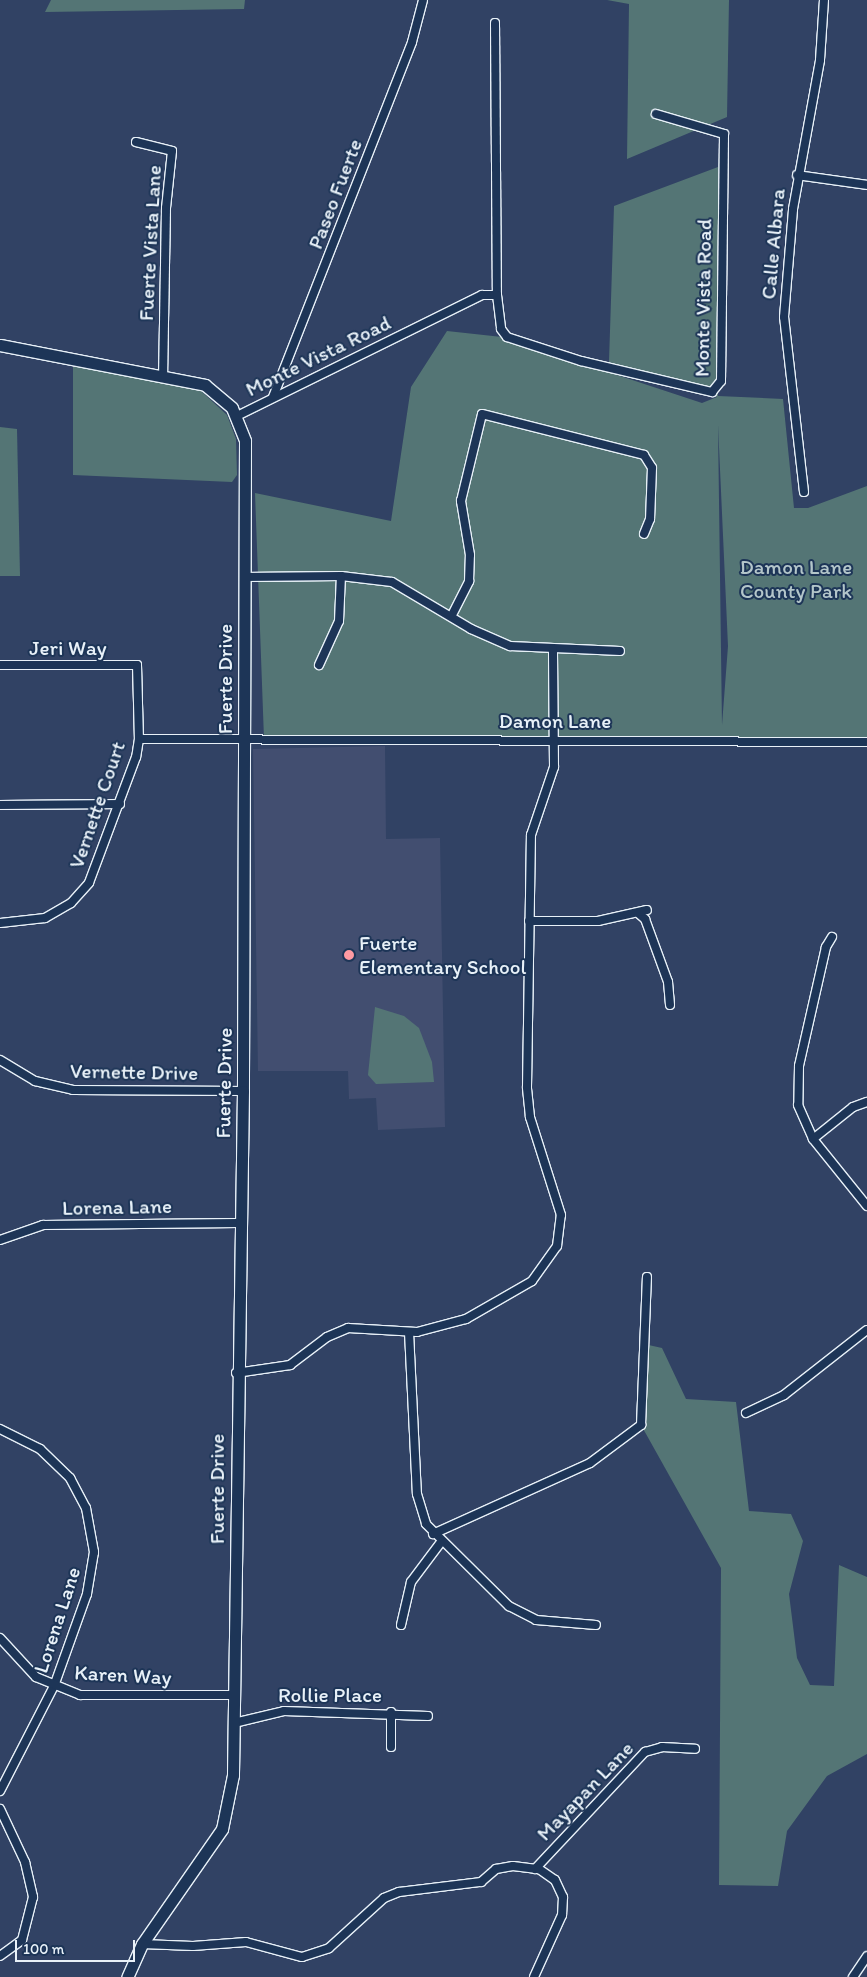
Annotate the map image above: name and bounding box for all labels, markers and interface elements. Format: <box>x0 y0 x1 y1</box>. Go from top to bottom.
street label: Paseo Fuerte <box>303 136 367 252</box>
street label: Fuerte Vista Lane <box>133 164 167 322</box>
street label: Calle Albara <box>756 188 790 300</box>
street label: Monte Vista Road <box>689 219 717 377</box>
street label: Monte Vista Road <box>242 310 394 402</box>
park label: Damon Lane County Park <box>740 554 852 604</box>
street label: Fuerte Drive <box>212 624 238 734</box>
street label: Jeri Way <box>30 635 106 661</box>
street label: Damon Lane <box>499 708 611 734</box>
street label: Vernette Court <box>63 738 131 872</box>
place label: Fuerte Elementary School <box>359 930 526 980</box>
marker: Fuerte Elementary School <box>343 949 355 961</box>
street label: Fuerte Drive <box>210 1028 238 1138</box>
street label: Vernette Drive <box>70 1058 198 1086</box>
street label: Lorena Lane <box>62 1193 172 1221</box>
street label: Fuerte Drive <box>204 1434 230 1544</box>
street label: Lorena Lane <box>28 1564 86 1676</box>
street label: Karen Way <box>74 1660 172 1690</box>
street label: Rollie Place <box>278 1682 382 1708</box>
street label: Mayapan Lane <box>531 1736 639 1846</box>
scale bar <box>18 1930 138 1962</box>
text: 100 m <box>23 1940 64 1958</box>

